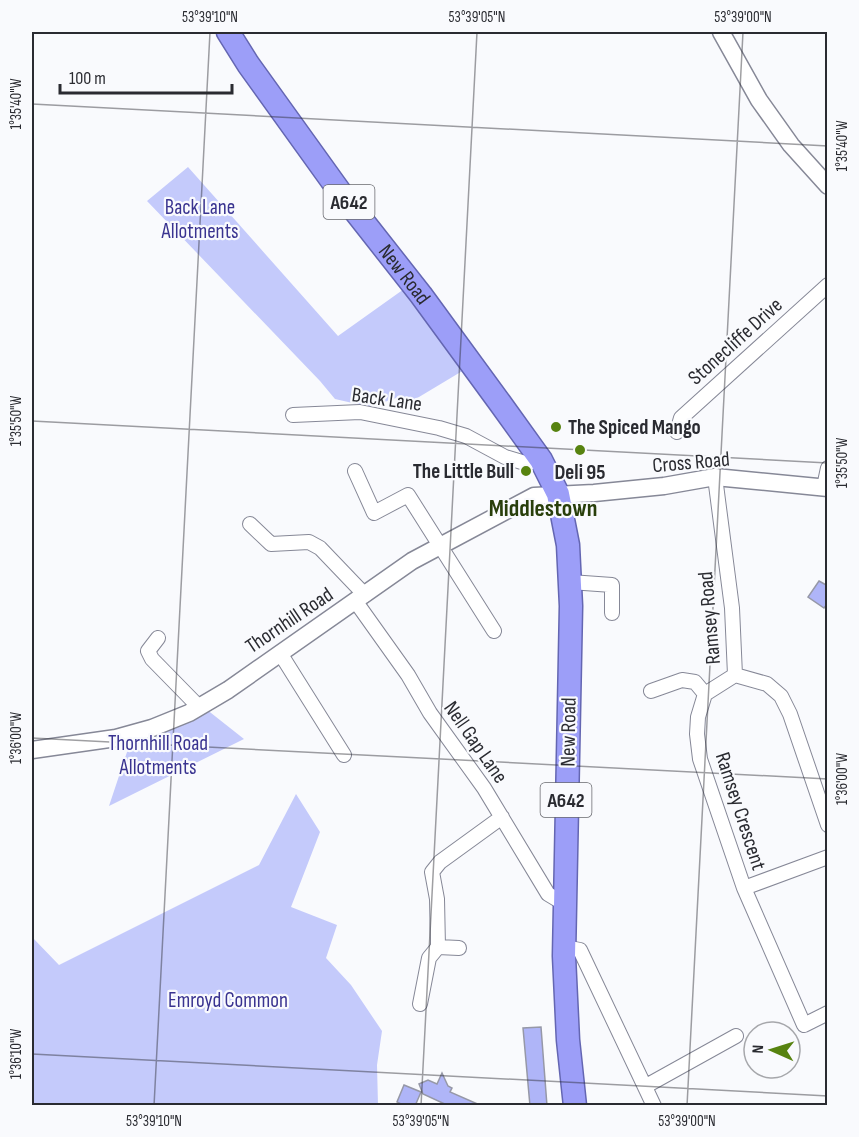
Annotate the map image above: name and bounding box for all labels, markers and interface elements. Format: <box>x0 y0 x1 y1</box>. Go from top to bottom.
text: 53°39'10"N <box>182 8 238 27</box>
text: 53°39'05"N <box>449 8 505 27</box>
text: 53°39'00"N <box>714 8 772 27</box>
scale bar <box>60 57 232 95</box>
text: 100 m <box>69 68 106 89</box>
text: 1°35'40"W <box>7 78 26 129</box>
text: 1°35'40"W <box>833 120 852 171</box>
road number: A642 <box>324 185 374 219</box>
park label: Back Lane Allotments <box>160 195 239 244</box>
street label: New Road <box>373 240 436 309</box>
street label: Stonecliffe Drive <box>683 293 788 390</box>
street label: Back Lane <box>350 382 424 417</box>
text: 1°35'50"W <box>7 395 26 446</box>
place label: The Spiced Mango <box>568 415 701 440</box>
marker: The Spiced Mango <box>549 420 563 434</box>
text: 1°35'50"W <box>833 437 852 488</box>
marker: Deli 95 <box>573 443 587 457</box>
street label: Cross Road <box>651 447 731 478</box>
place label: The Little Bull <box>413 459 514 484</box>
place label: Deli 95 <box>554 460 606 485</box>
marker: The Little Bull <box>519 464 533 478</box>
district label: Middlestown <box>489 494 597 523</box>
street label: Ramsey Road <box>693 570 726 666</box>
street label: Thornhill Road <box>241 582 338 659</box>
street label: Nell Gap Lane <box>438 697 513 788</box>
street label: New Road <box>555 697 582 767</box>
text: 1°36'00"W <box>7 712 26 764</box>
park label: Thornhill Road Allotments <box>108 731 208 780</box>
street label: Ramsey Crescent <box>710 749 771 873</box>
text: 1°36'00"W <box>833 753 852 805</box>
road number: A642 <box>540 783 592 817</box>
park label: Emroyd Common <box>168 988 288 1013</box>
north arrow <box>742 1020 802 1080</box>
text: 1°36'10"W <box>7 1029 26 1079</box>
text: N <box>749 1045 768 1054</box>
text: 53°39'10"N <box>126 1112 182 1131</box>
text: 53°39'05"N <box>393 1112 449 1131</box>
text: 53°39'00"N <box>658 1112 716 1131</box>

